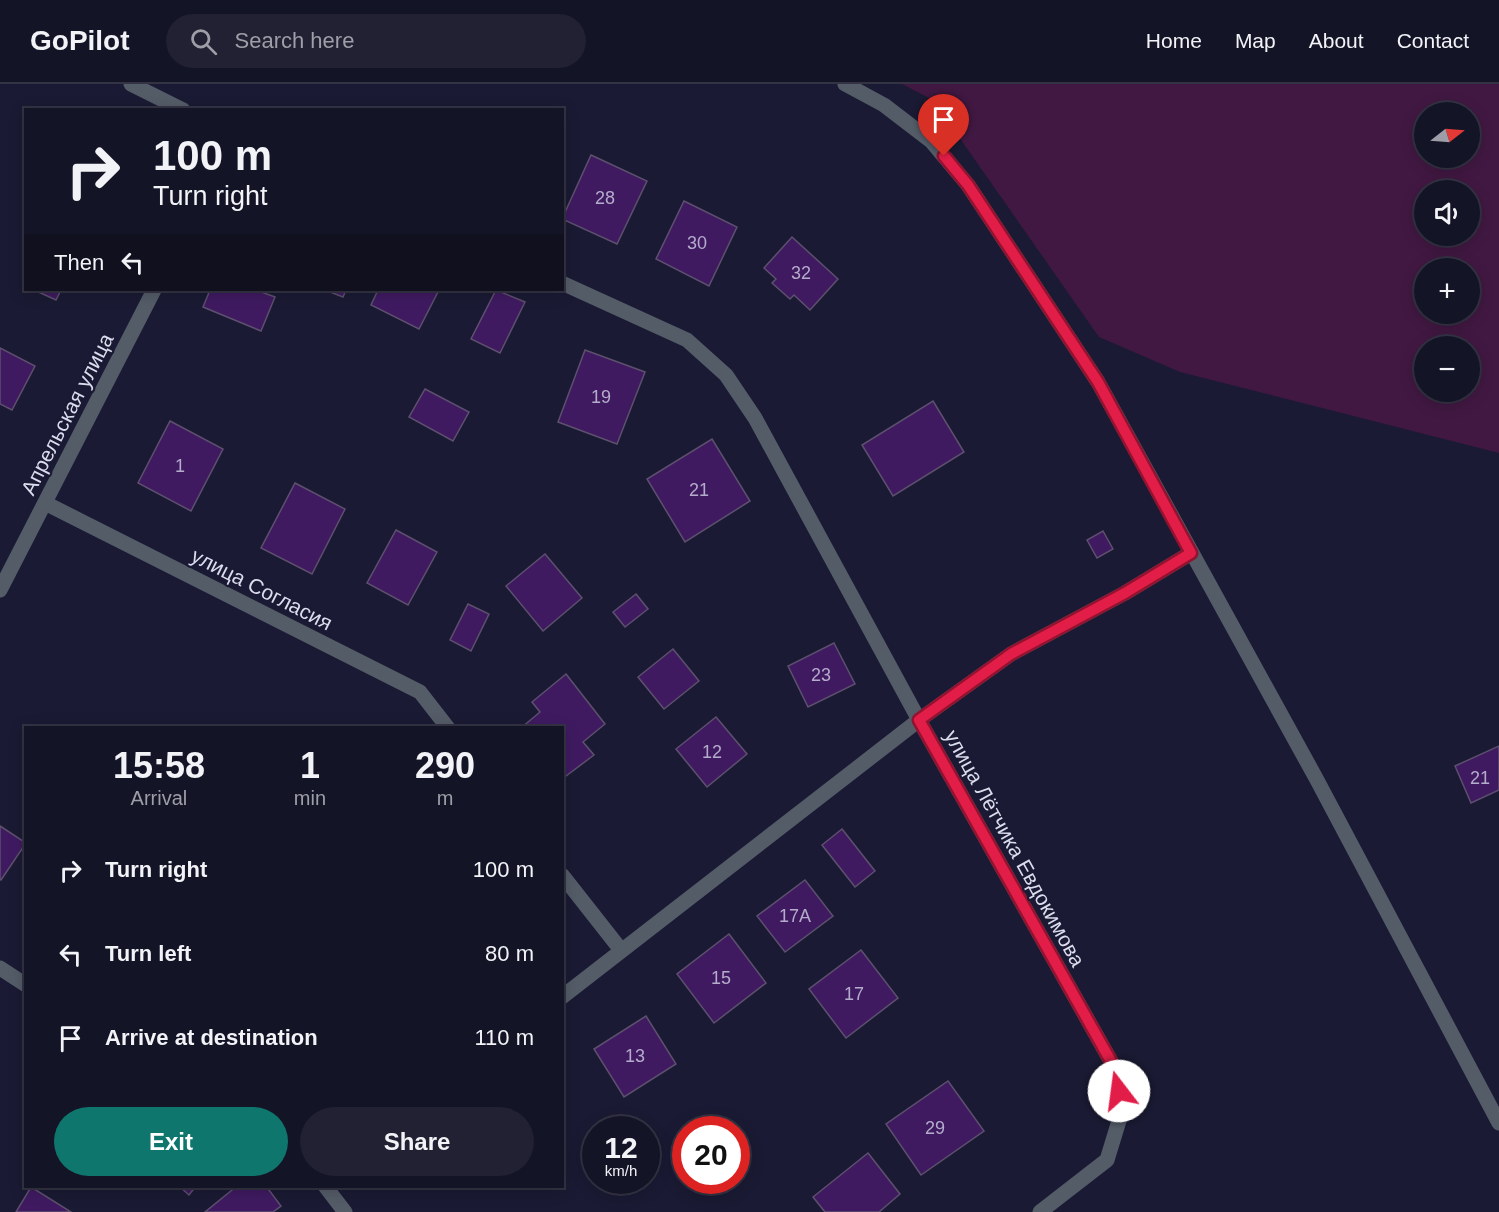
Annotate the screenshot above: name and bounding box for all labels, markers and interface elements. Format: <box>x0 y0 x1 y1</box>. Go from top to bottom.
search box <box>166 14 586 68</box>
text: GoPilot <box>30 25 130 56</box>
icon: search <box>187 25 220 58</box>
text: Search here <box>235 28 354 53</box>
text: Home <box>1146 29 1202 52</box>
text: Map <box>1235 29 1276 52</box>
text: About <box>1309 29 1364 52</box>
text: Contact <box>1397 29 1469 52</box>
pin <box>918 94 969 156</box>
north arrow <box>1414 102 1480 168</box>
map controls <box>1414 102 1480 402</box>
icon: arrive <box>927 103 960 136</box>
icon: right <box>54 132 132 210</box>
text: 100 m <box>153 132 272 179</box>
button: sound <box>1414 180 1480 246</box>
text: Turn right <box>153 181 268 211</box>
house number: 28 <box>595 188 615 208</box>
house number: 30 <box>687 233 707 253</box>
icon: left <box>116 246 149 279</box>
text: Then <box>54 250 104 275</box>
button: + <box>1414 258 1480 324</box>
house number: 32 <box>791 263 811 283</box>
street label: Апрельская улица <box>16 329 118 499</box>
button: − <box>1414 336 1480 402</box>
house number: 19 <box>591 387 611 407</box>
house number: 1 <box>175 456 185 476</box>
house number: 21 <box>689 480 709 500</box>
street label: улица Согласия <box>188 544 336 634</box>
house number: 23 <box>811 665 831 685</box>
street label: улица Лётчика Евдокимова <box>940 726 1090 971</box>
house number: 12 <box>702 742 722 762</box>
text: 15:58 <box>113 745 205 786</box>
text: 1 <box>300 745 320 786</box>
text: 290 <box>415 745 475 786</box>
house number: 21 <box>1470 768 1490 788</box>
text: Arrival <box>131 787 187 809</box>
text: min <box>294 787 326 809</box>
text: m <box>437 787 453 809</box>
icon: right <box>54 854 87 887</box>
text: Turn right <box>105 857 207 882</box>
text: 100 m <box>473 857 534 882</box>
house number: 17А <box>779 906 811 926</box>
icon: left <box>54 938 87 971</box>
text: Turn left <box>105 941 191 966</box>
text: 80 m <box>485 941 534 966</box>
house number: 15 <box>711 968 731 988</box>
house number: 17 <box>844 984 864 1004</box>
icon: arrive <box>54 1022 87 1055</box>
text: Arrive at destination <box>105 1025 318 1050</box>
text: 110 m <box>474 1025 534 1050</box>
house number: 13 <box>625 1046 645 1066</box>
position arrow <box>1087 1059 1151 1123</box>
button: Exit <box>54 1107 288 1176</box>
button: Share <box>300 1107 534 1176</box>
speed limit sign: 20 <box>672 1116 750 1194</box>
house number: 29 <box>925 1118 945 1138</box>
text: 12 <box>604 1131 638 1164</box>
text: km/h <box>605 1162 637 1179</box>

